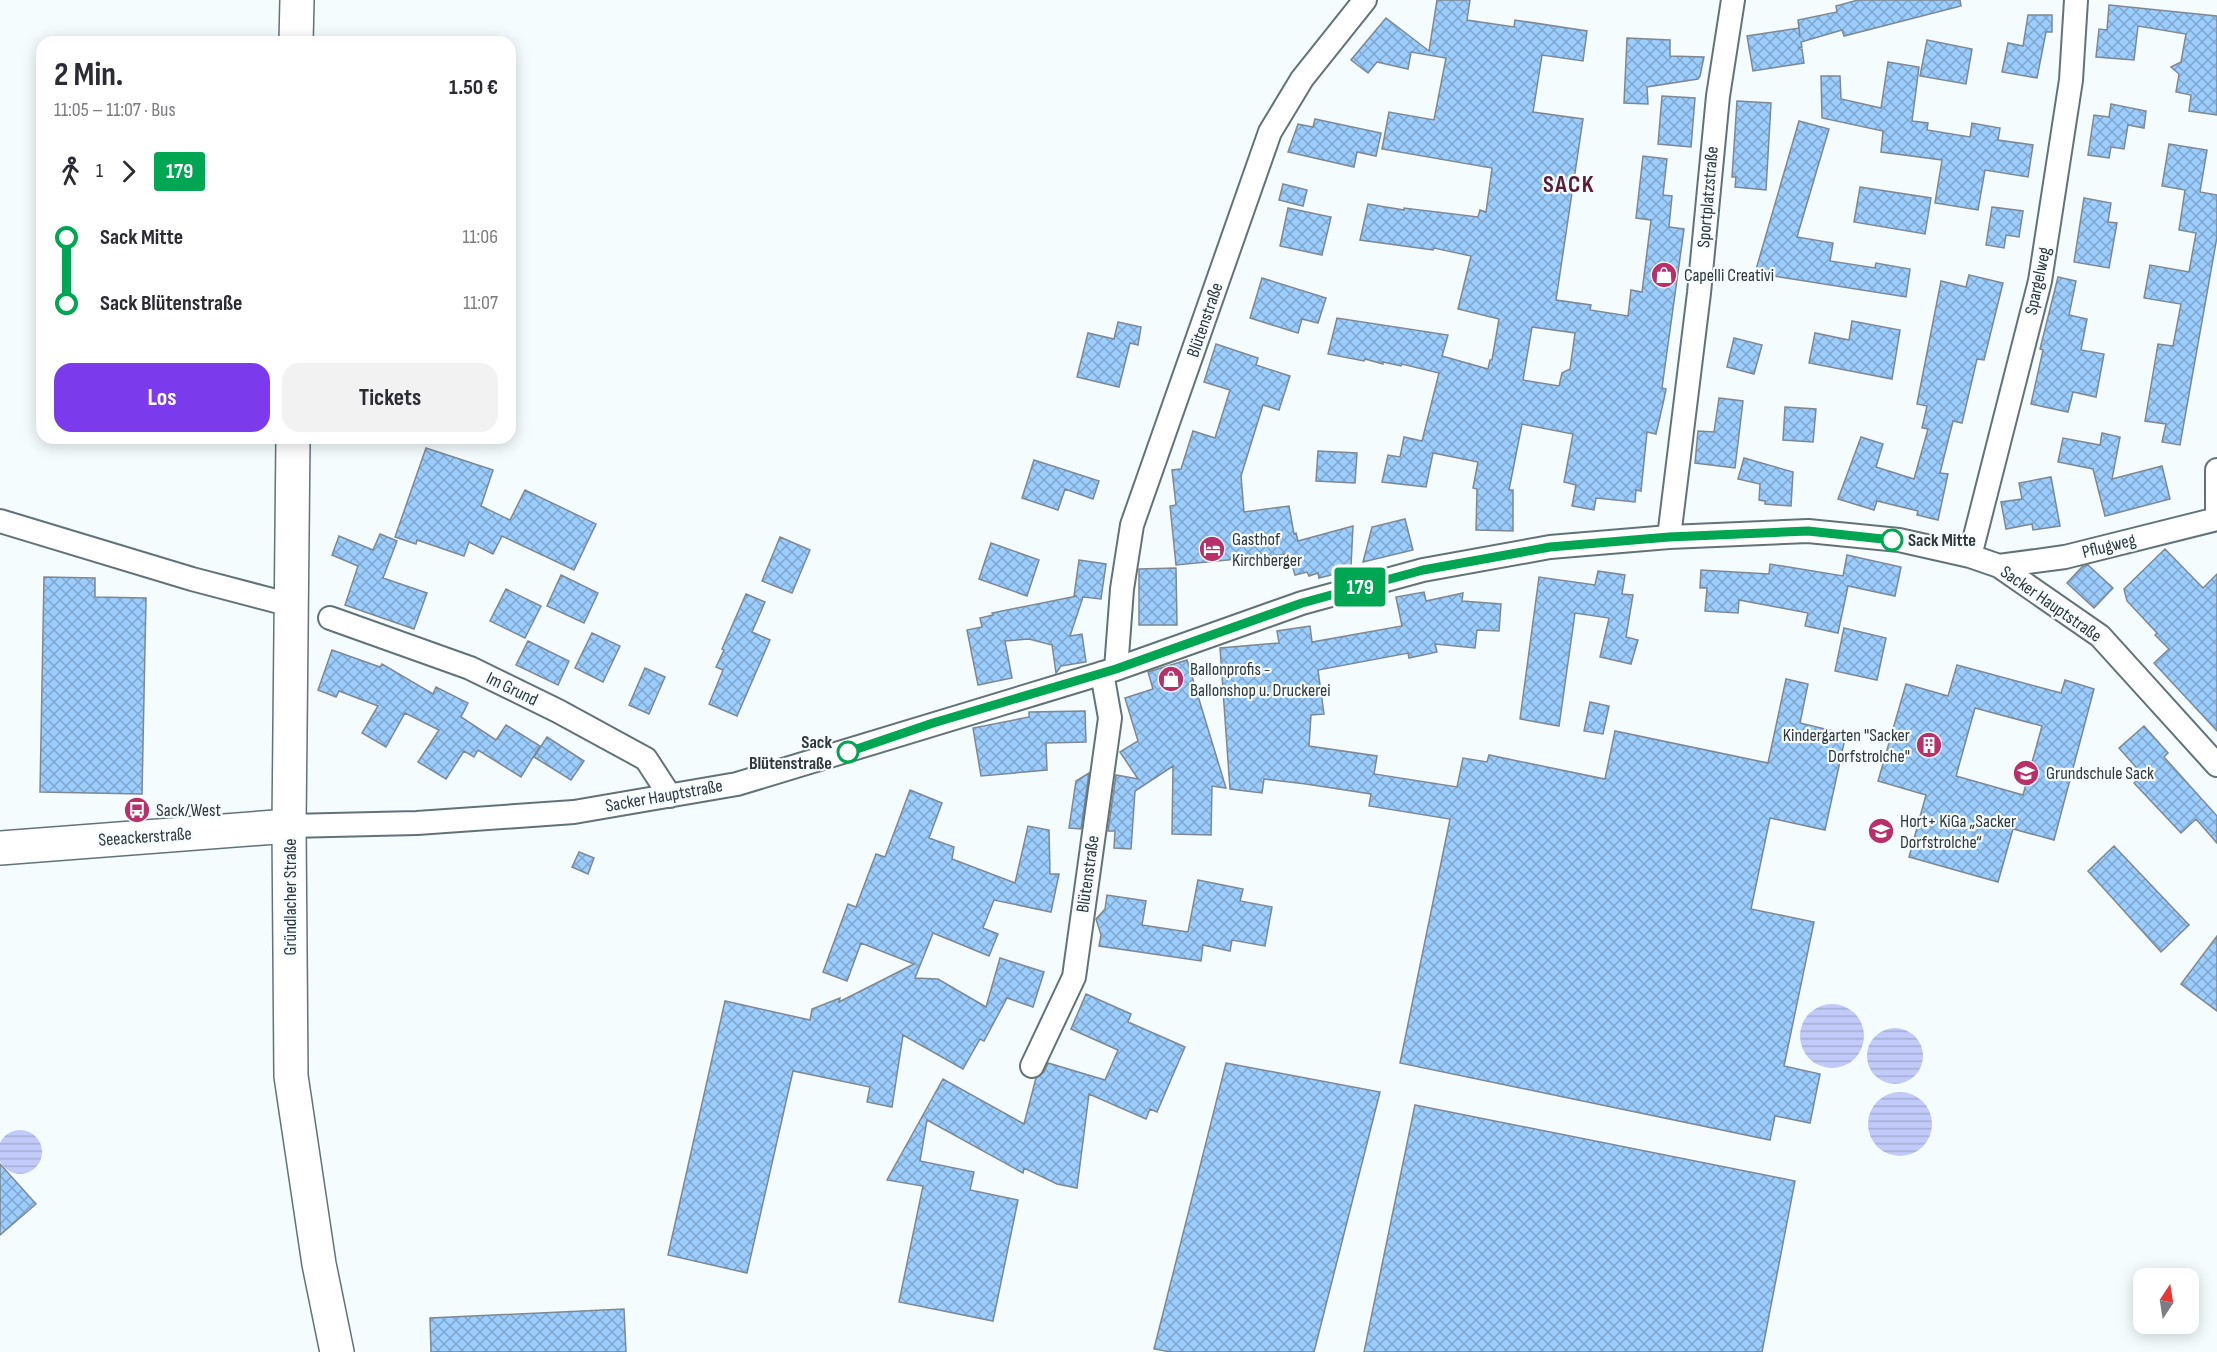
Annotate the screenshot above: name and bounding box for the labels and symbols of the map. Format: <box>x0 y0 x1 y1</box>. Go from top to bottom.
street label: Sportplatzstraße <box>1693 145 1723 249</box>
district label: SACK <box>1543 170 1595 199</box>
street label: Spargelweg <box>2021 245 2055 317</box>
shop icon: Capelli Creativi <box>1649 260 1679 290</box>
place label: Capelli Creativi <box>1684 265 1774 286</box>
street label: Blütenstraße <box>1182 280 1228 360</box>
place label: Gasthof Kirchberger <box>1232 529 1302 571</box>
marker: Sack Mitte <box>1881 529 1903 551</box>
street label: Pflugweg <box>2080 529 2138 563</box>
place label: Sack Mitte <box>1908 530 1976 551</box>
hotel icon: Gasthof Kirchberger <box>1197 534 1227 564</box>
street label: Sacker Hauptstraße <box>1996 561 2106 647</box>
line badge: 179 <box>1326 568 1394 606</box>
place label: Ballonprofis - Ballonshop u. Druckerei <box>1190 659 1331 701</box>
shop icon: Ballonprofis - Ballonshop u. Druckerei <box>1156 664 1186 694</box>
street label: Im Grund <box>483 668 541 710</box>
place label: Kindergarten "Sacker Dorfstrolche" <box>1783 725 1910 767</box>
building icon: Kindergarten "Sacker Dorfstrolche" <box>1914 730 1944 760</box>
place label: Sack Blütenstraße <box>749 732 832 774</box>
marker: Sack Blütenstraße <box>837 741 859 763</box>
school or university icon: Grundschule Sack <box>2011 758 2041 788</box>
place label: Grundschule Sack <box>2046 763 2154 784</box>
street label: Sacker Hauptstraße <box>604 775 724 817</box>
bus stop icon: Sack/West <box>122 795 152 825</box>
place label: Sack/West <box>156 800 222 821</box>
place label: Hort+ KiGa „Sacker Dorfstrolche“ <box>1900 811 2016 853</box>
school or university icon: Hort+ KiGa „Sacker Dorfstrolche“ <box>1866 816 1896 846</box>
street label: Seeackerstraße <box>98 823 192 851</box>
street label: Blütenstraße <box>1072 834 1104 914</box>
street label: Gründlacher Straße <box>280 838 301 956</box>
north arrow <box>2133 1268 2199 1334</box>

